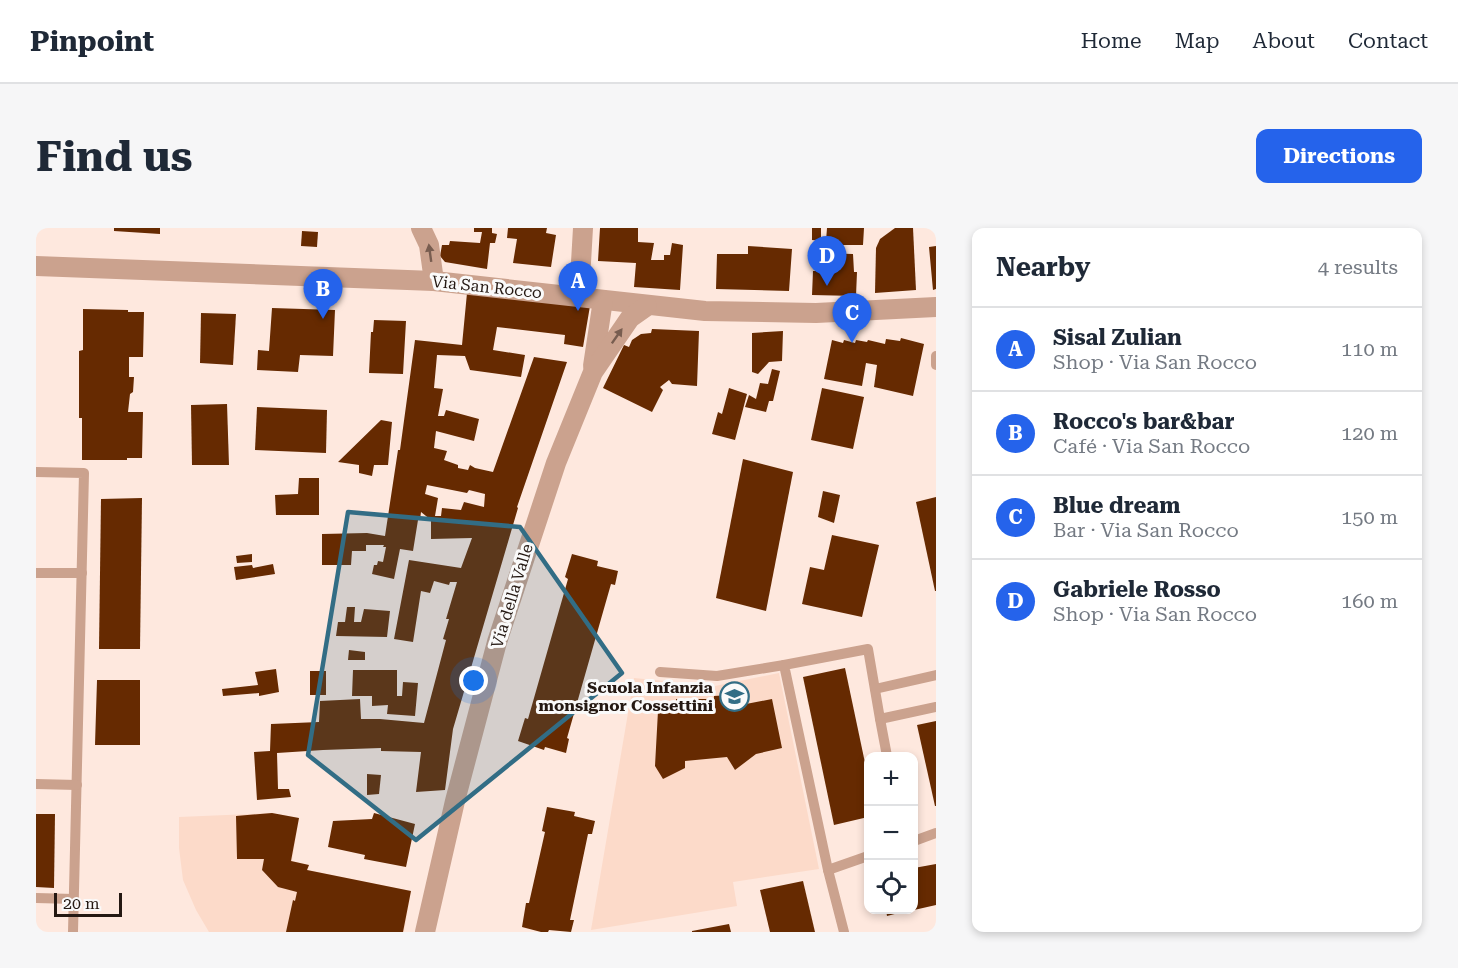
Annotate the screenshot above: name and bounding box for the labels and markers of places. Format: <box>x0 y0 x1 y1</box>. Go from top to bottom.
pin: D <box>808 236 846 286</box>
pin: A <box>558 262 598 311</box>
pin: B <box>304 270 342 319</box>
pin: C <box>832 294 872 343</box>
place label: Scuola Infanzia monsignor Cossettini <box>538 678 714 715</box>
school or university icon: Scuola Infanzia monsignor Cossettini <box>718 680 750 712</box>

